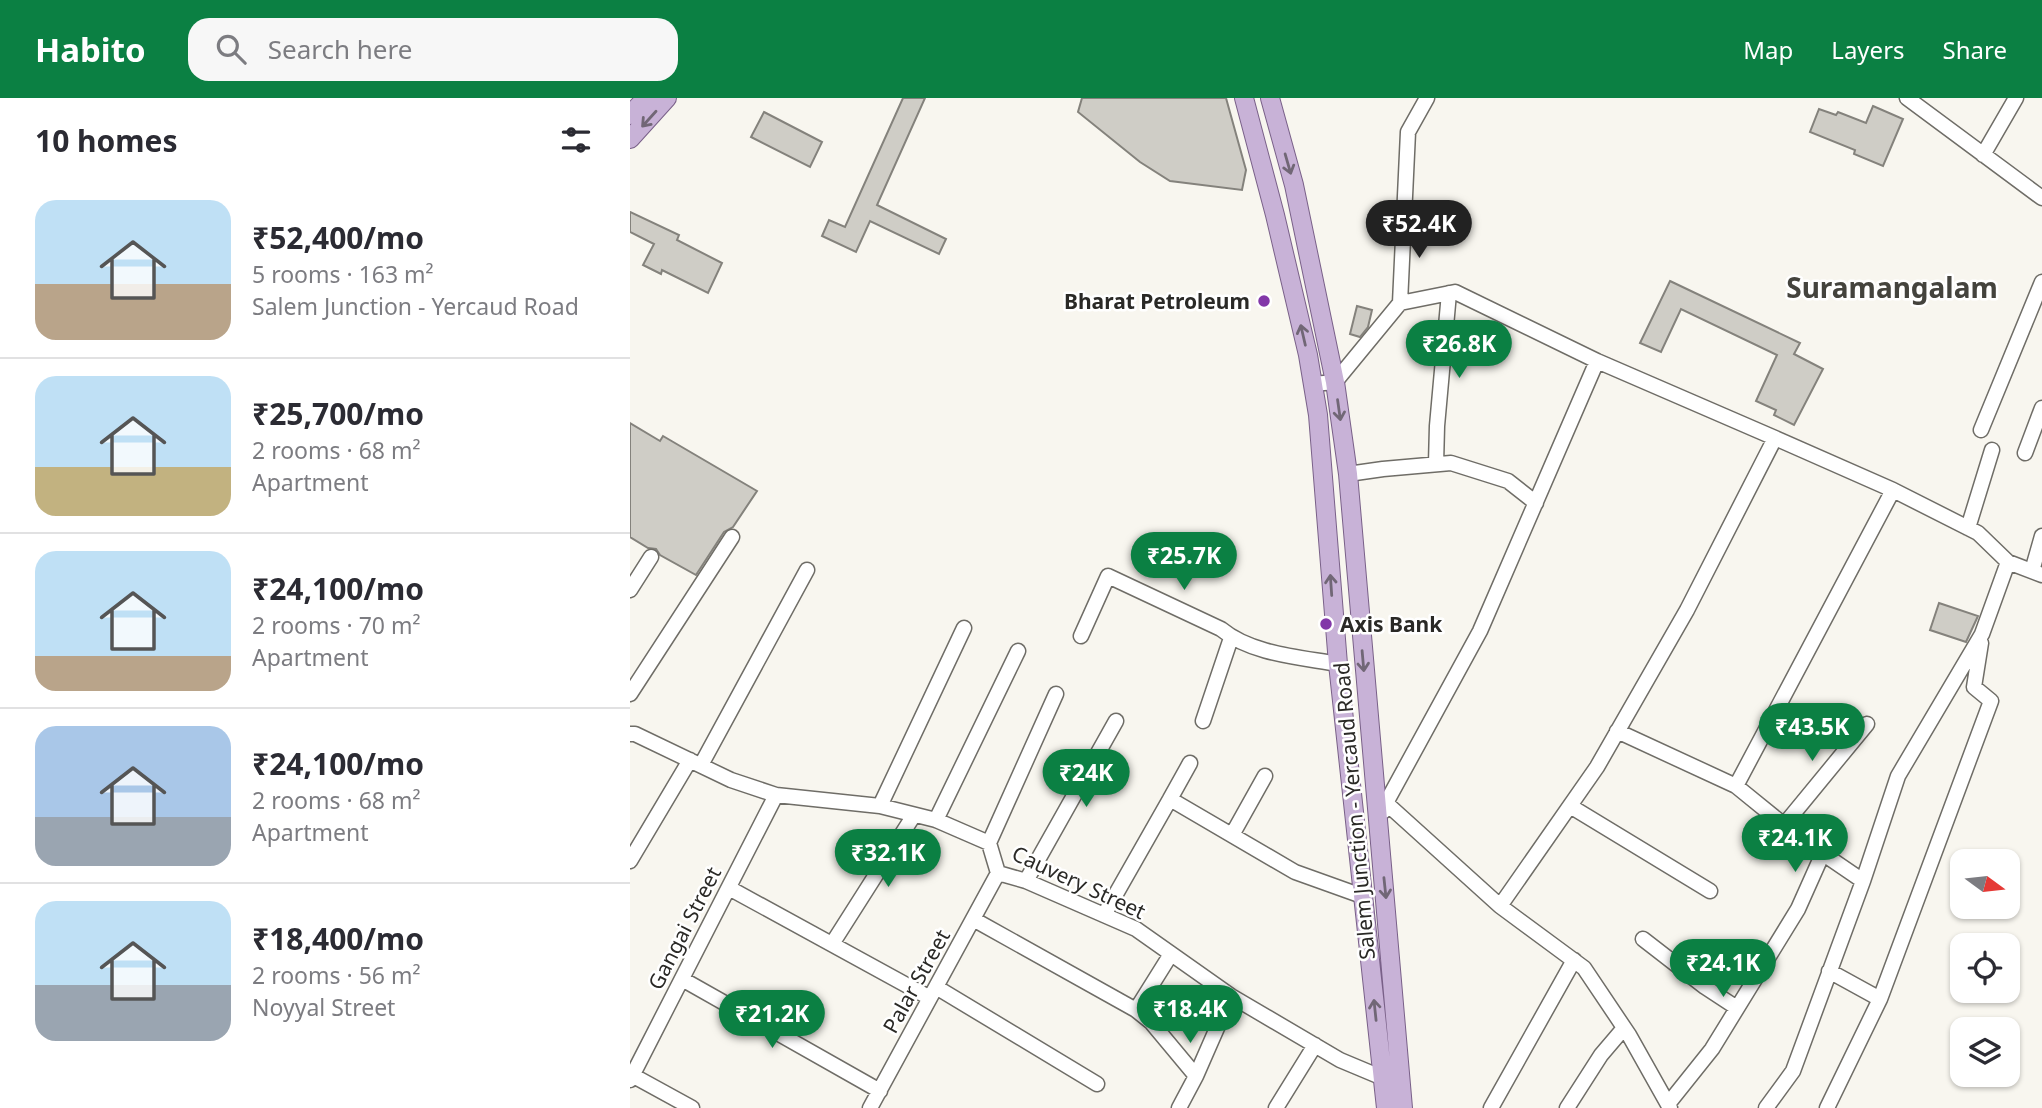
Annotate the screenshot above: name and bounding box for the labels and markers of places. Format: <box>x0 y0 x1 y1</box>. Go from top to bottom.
pin: ₹52.4K <box>1362 200 1476 260</box>
place label: Bharat Petroleum <box>1064 287 1250 315</box>
marker: Bharat Petroleum <box>1256 293 1272 309</box>
pin: ₹26.8K <box>1402 320 1516 380</box>
pin: ₹25.7K <box>1127 532 1241 592</box>
place label: Axis Bank <box>1340 610 1443 638</box>
marker: Axis Bank <box>1318 616 1334 632</box>
pin: ₹43.5K <box>1755 704 1869 763</box>
pin: ₹24K <box>1045 750 1127 809</box>
pin: ₹24.1K <box>1738 814 1852 874</box>
pin: ₹32.1K <box>831 830 945 889</box>
pin: ₹24.1K <box>1666 940 1780 999</box>
pin: ₹18.4K <box>1133 986 1247 1045</box>
pin: ₹21.2K <box>715 990 829 1050</box>

